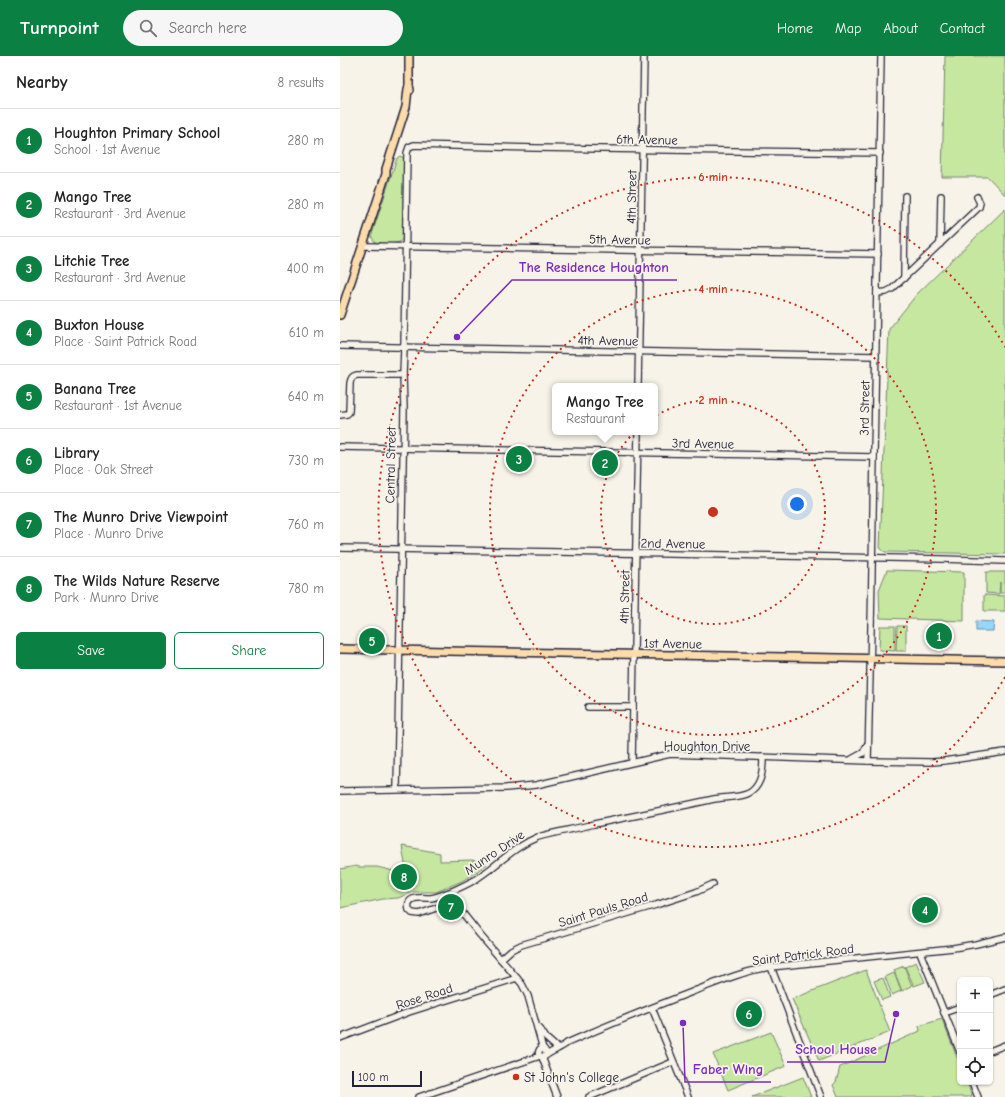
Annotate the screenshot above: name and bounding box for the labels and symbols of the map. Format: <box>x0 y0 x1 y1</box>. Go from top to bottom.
street label: 6th Avenue <box>616 131 678 148</box>
street label: 4th Street <box>624 169 639 224</box>
text: 6 min <box>698 170 728 184</box>
street label: 5th Avenue <box>589 231 651 248</box>
callout: The Residence Houghton <box>512 254 677 280</box>
text: The Residence Houghton <box>519 259 669 276</box>
text: 4 min <box>699 282 727 296</box>
street label: 4th Avenue <box>577 332 639 349</box>
street label: 3rd Street <box>857 379 873 436</box>
text: 2 min <box>698 393 728 407</box>
street label: Central Street <box>382 425 399 504</box>
street label: 3rd Avenue <box>672 435 735 452</box>
pin: 3 <box>506 444 532 474</box>
pin: 2 <box>592 448 618 478</box>
your location <box>787 494 807 514</box>
centre of rings <box>706 505 720 519</box>
street label: 2nd Avenue <box>640 535 706 552</box>
street label: 4th Street <box>617 569 632 624</box>
pin: 1 <box>926 621 952 651</box>
pin: 5 <box>359 626 385 656</box>
street label: 1st Avenue <box>644 635 703 652</box>
street label: Houghton Drive <box>664 739 751 754</box>
street label: Munro Drive <box>462 827 527 878</box>
pin: 8 <box>391 862 417 892</box>
street label: Saint Pauls Road <box>557 889 650 930</box>
pin: 7 <box>438 892 464 922</box>
pin: 4 <box>912 895 938 925</box>
street label: Saint Patrick Road <box>751 941 855 968</box>
street label: Rose Road <box>394 980 454 1013</box>
pin: 6 <box>736 999 762 1029</box>
callout: School House <box>787 1036 885 1062</box>
text: School House <box>795 1041 877 1058</box>
callout: Faber Wing <box>685 1056 771 1082</box>
text: Faber Wing <box>693 1061 763 1078</box>
scale bar <box>352 1069 422 1088</box>
place label: St John's College <box>524 1070 619 1085</box>
marker: St John's College <box>511 1072 521 1082</box>

